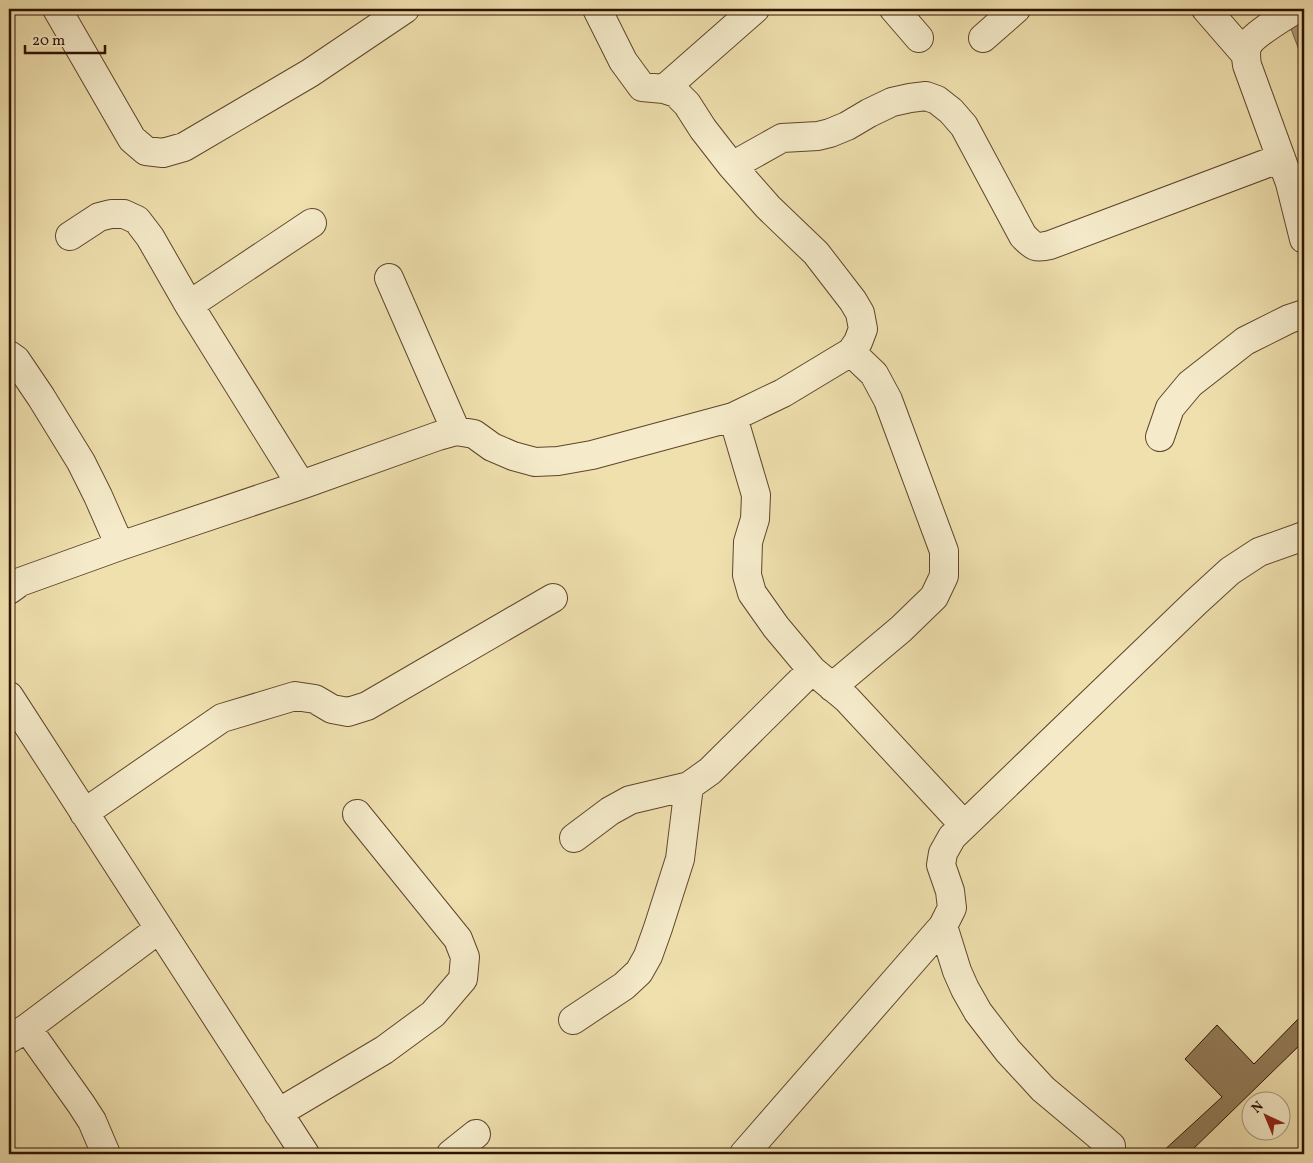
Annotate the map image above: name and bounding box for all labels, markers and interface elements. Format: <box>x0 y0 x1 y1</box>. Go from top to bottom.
scale bar <box>25 22 105 54</box>
text: 20 m <box>32 31 65 52</box>
north arrow <box>1240 1090 1290 1140</box>
text: N <box>1248 1097 1268 1118</box>

